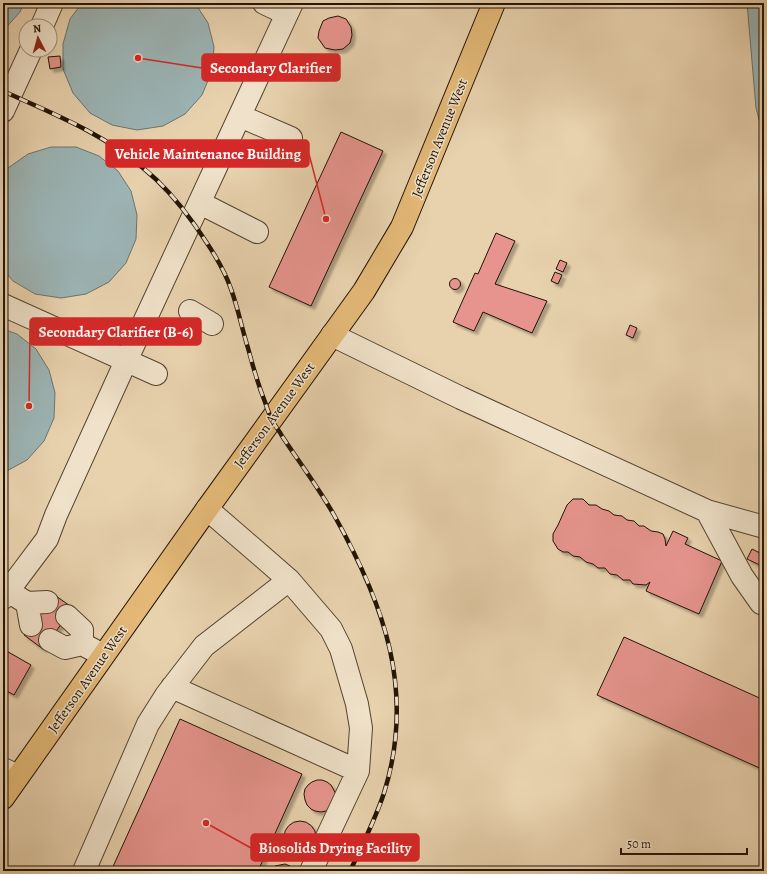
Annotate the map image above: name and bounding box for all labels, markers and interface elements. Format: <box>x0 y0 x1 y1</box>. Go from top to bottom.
north arrow <box>18 18 58 58</box>
text: N <box>32 21 42 36</box>
callout: Secondary Clarifier <box>202 54 340 81</box>
text: Secondary Clarifier <box>210 58 332 78</box>
street label: Jefferson Avenue West <box>407 76 472 200</box>
callout: Vehicle Maintenance Building <box>106 140 309 167</box>
text: Vehicle Maintenance Building <box>114 144 302 164</box>
callout: Secondary Clarifier (B-6) <box>30 318 201 345</box>
text: Secondary Clarifier (B-6) <box>39 322 193 342</box>
street label: Jefferson Avenue West <box>230 358 319 472</box>
street label: Jefferson Avenue West <box>43 622 132 737</box>
scale bar <box>621 830 747 856</box>
callout: Biosolids Drying Facility <box>251 834 419 861</box>
text: 50 m <box>627 836 651 852</box>
text: Biosolids Drying Facility <box>259 838 412 858</box>

